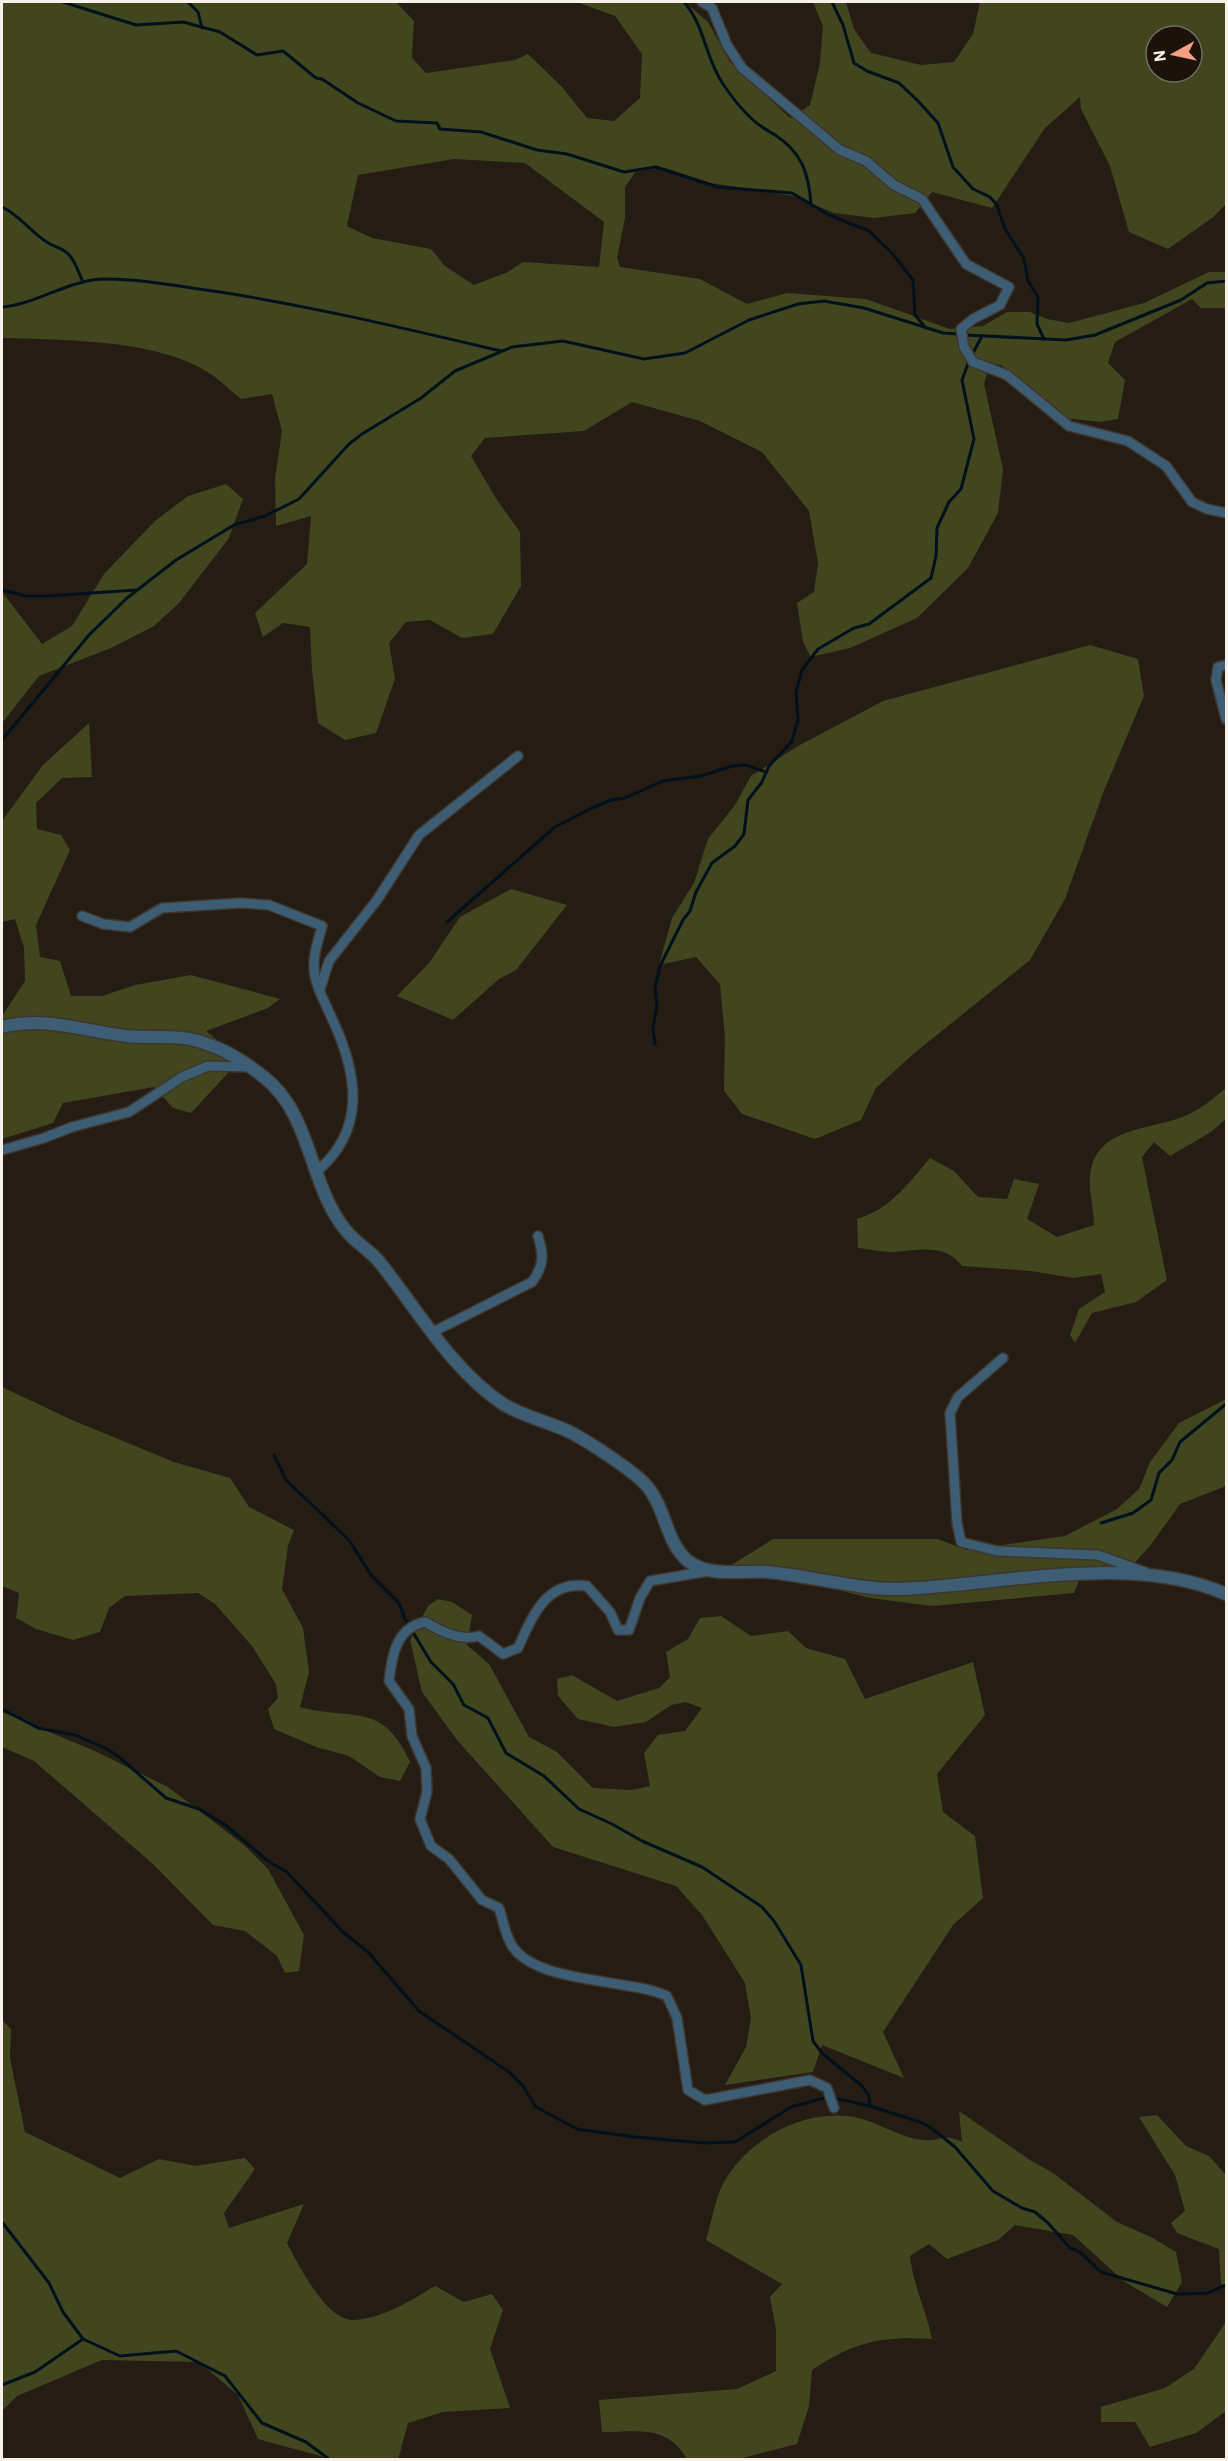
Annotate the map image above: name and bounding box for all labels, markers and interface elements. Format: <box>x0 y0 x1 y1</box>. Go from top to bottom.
north arrow <box>1144 24 1204 84</box>
text: N <box>1148 49 1170 63</box>

